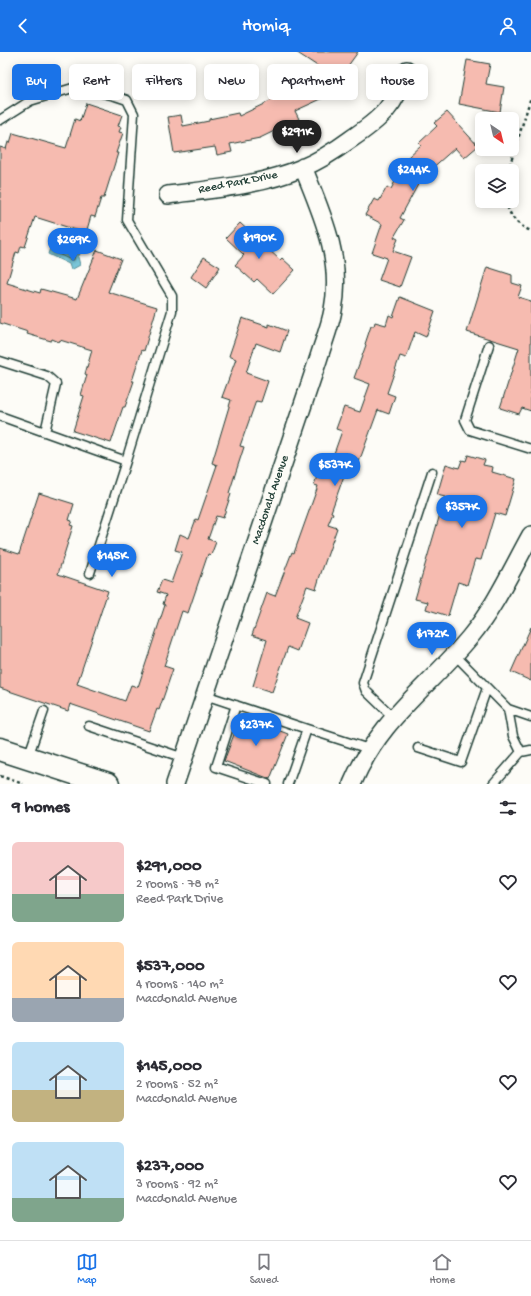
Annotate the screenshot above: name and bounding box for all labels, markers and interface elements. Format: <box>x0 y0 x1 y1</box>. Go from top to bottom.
icon: back <box>12 15 34 37</box>
icon: person <box>497 15 519 37</box>
text: Homiq <box>242 16 289 37</box>
chip: Buy <box>12 64 61 100</box>
chip: Rent <box>69 64 124 100</box>
chip: Filters <box>132 64 196 100</box>
chip: New <box>204 64 259 100</box>
chip: Apartment <box>267 64 358 100</box>
chip: House <box>366 64 428 100</box>
north arrow <box>475 112 519 156</box>
map controls <box>475 112 519 208</box>
pin: $291K <box>269 120 325 154</box>
text: $291K <box>281 125 313 140</box>
pin: $244K <box>385 158 441 192</box>
text: $244K <box>397 163 429 178</box>
button: layers <box>475 164 519 208</box>
street label: Reed Park Drive <box>197 168 280 198</box>
pin: $190K <box>231 226 287 260</box>
pin: $269K <box>45 228 101 262</box>
text: $190K <box>243 231 275 246</box>
text: $269K <box>57 233 89 248</box>
street label: Macdonald Avenue <box>249 453 293 546</box>
pin: $537K <box>307 453 363 487</box>
text: $537K <box>318 458 352 473</box>
pin: $357K <box>434 495 490 529</box>
text: $357K <box>445 500 479 515</box>
pin: $145K <box>84 544 140 578</box>
text: $145K <box>96 549 128 564</box>
pin: $172K <box>404 622 460 656</box>
text: $172K <box>416 627 448 642</box>
pin: $237K <box>228 713 284 747</box>
text: $237K <box>240 718 272 733</box>
icon: filters <box>497 797 519 819</box>
text: 9 homes <box>12 798 70 818</box>
text: $291,000 <box>136 857 202 877</box>
icon: home <box>44 858 92 906</box>
icon: heart <box>497 871 519 893</box>
text: 2 rooms · 78 m² <box>136 877 219 892</box>
text: Reed Park Drive <box>136 892 223 907</box>
text: $537,000 <box>136 957 205 977</box>
icon: home <box>44 958 92 1006</box>
icon: heart <box>497 971 519 993</box>
text: 4 rooms · 140 m² <box>136 977 224 992</box>
text: Macdonald Avenue <box>136 992 237 1007</box>
text: $145,000 <box>136 1057 202 1077</box>
icon: home <box>44 1058 92 1106</box>
icon: heart <box>497 1071 519 1093</box>
text: 2 rooms · 52 m² <box>136 1077 218 1092</box>
text: Macdonald Avenue <box>136 1092 237 1107</box>
text: $237,000 <box>136 1157 204 1177</box>
icon: home <box>44 1158 92 1206</box>
icon: heart <box>497 1171 519 1193</box>
text: 3 rooms · 92 m² <box>136 1177 219 1192</box>
text: Macdonald Avenue <box>136 1192 237 1207</box>
tab: Map <box>76 1251 98 1287</box>
tab: Saved <box>250 1251 278 1287</box>
tab: Home <box>430 1251 455 1287</box>

